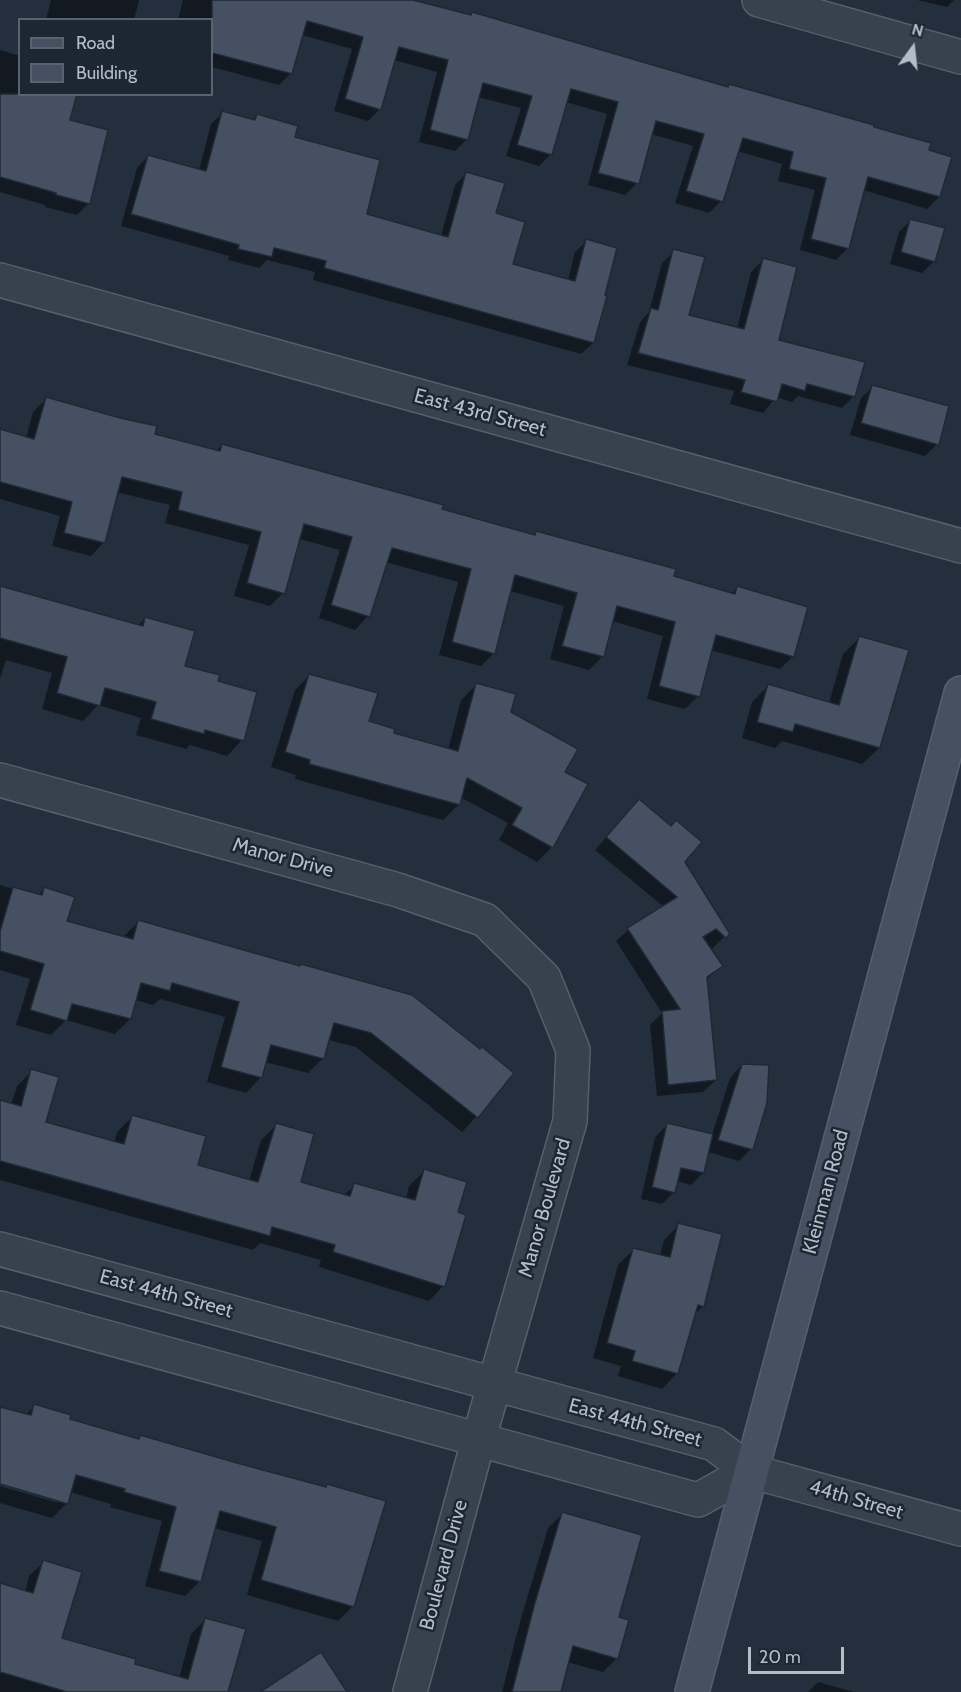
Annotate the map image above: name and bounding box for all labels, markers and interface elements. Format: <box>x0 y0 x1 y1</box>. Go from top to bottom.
legend <box>18 18 213 96</box>
north arrow <box>883 18 943 78</box>
text: N <box>910 19 926 41</box>
text: Road <box>76 32 115 54</box>
text: Building <box>76 62 137 84</box>
street label: East 43rd Street <box>411 384 549 442</box>
street label: Manor Drive <box>230 833 336 883</box>
street label: Kleinman Road <box>798 1127 854 1257</box>
street label: Manor Boulevard <box>514 1136 576 1280</box>
street label: East 44th Street <box>97 1265 235 1323</box>
street label: East 44th Street <box>566 1394 704 1452</box>
street label: 44th Street <box>806 1475 906 1525</box>
street label: Boulevard Drive <box>415 1497 473 1633</box>
scale bar <box>751 1635 847 1673</box>
text: 20 m <box>759 1646 801 1668</box>

